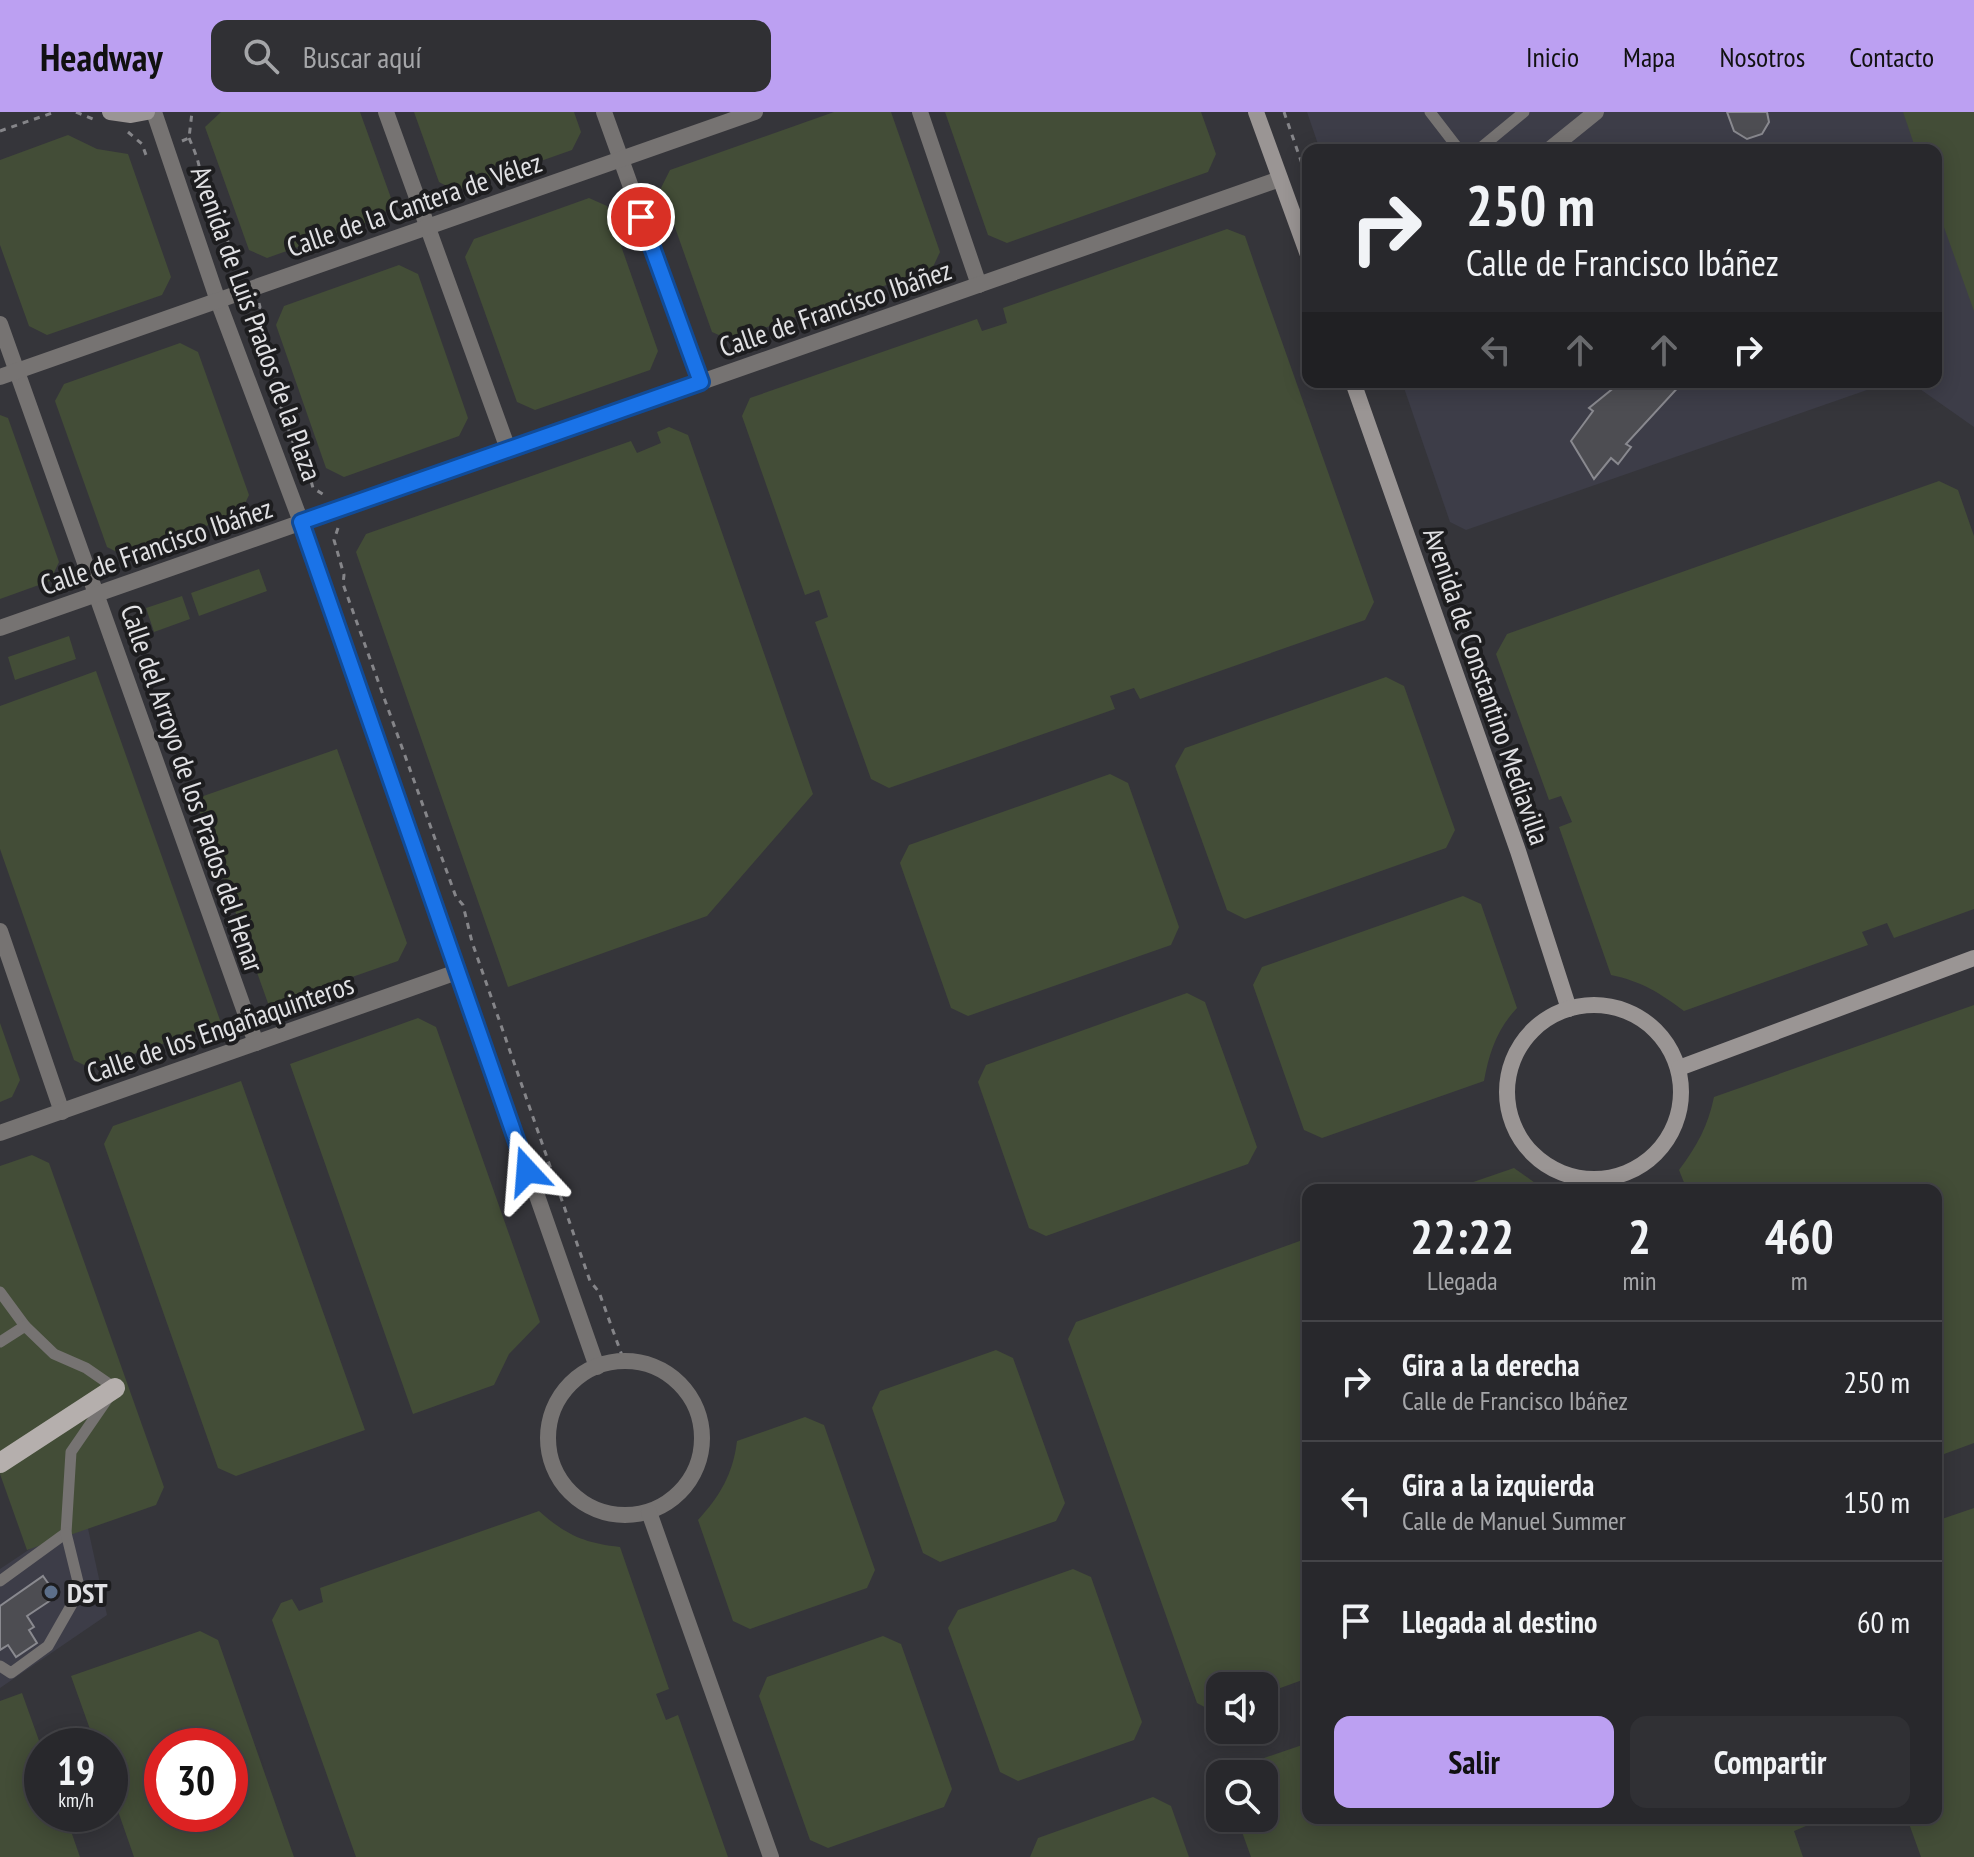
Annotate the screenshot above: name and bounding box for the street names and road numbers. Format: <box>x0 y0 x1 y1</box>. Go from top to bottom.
street label: Calle de la Cantera de Vélez <box>282 143 546 265</box>
street label: Avenida de Luis Prados de la Plaza <box>183 161 331 485</box>
street label: Calle de Francisco Ibáñez <box>714 251 956 365</box>
street label: Calle de Francisco Ibáñez <box>35 489 277 603</box>
street label: Avenida de Constantino Mediavilla <box>1415 522 1559 850</box>
street label: Calle del Arroyo de los Prados del Henar <box>113 599 274 977</box>
street label: Calle de los Engañaquinteros <box>82 965 358 1091</box>

